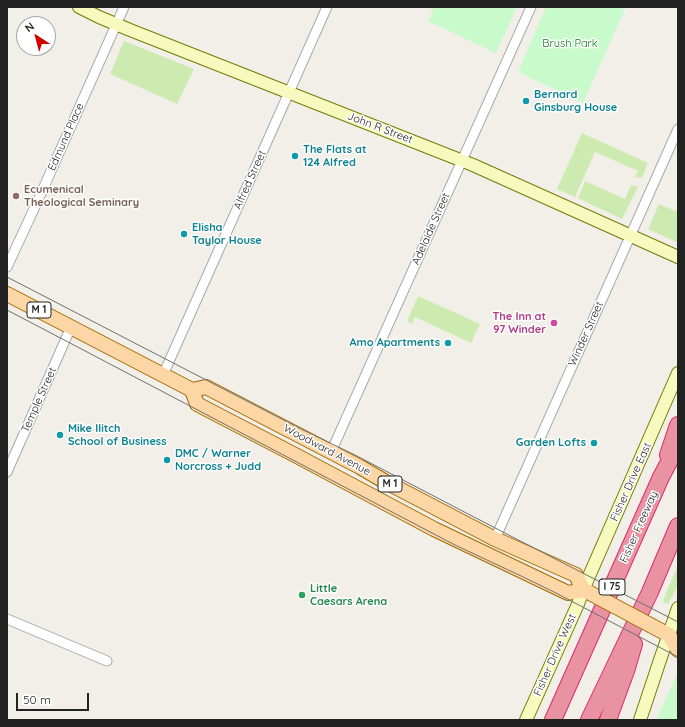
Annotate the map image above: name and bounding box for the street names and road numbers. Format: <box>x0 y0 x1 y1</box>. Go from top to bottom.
street label: Edmund Place <box>45 101 87 173</box>
street label: John R Street <box>345 109 415 147</box>
street label: Alfred Street <box>231 148 269 212</box>
street label: Adelaide Street <box>409 191 453 267</box>
street label: Winder Street <box>566 300 606 368</box>
road number: M 1 <box>27 302 51 318</box>
street label: Temple Street <box>19 365 59 435</box>
street label: Woodward Avenue <box>281 421 373 479</box>
street label: Fisher Drive East <box>608 441 654 523</box>
road number: M 1 <box>378 476 402 492</box>
street label: Fisher Freeway <box>617 489 661 565</box>
road number: I 75 <box>599 579 625 595</box>
street label: Fisher Drive West <box>531 612 579 698</box>

